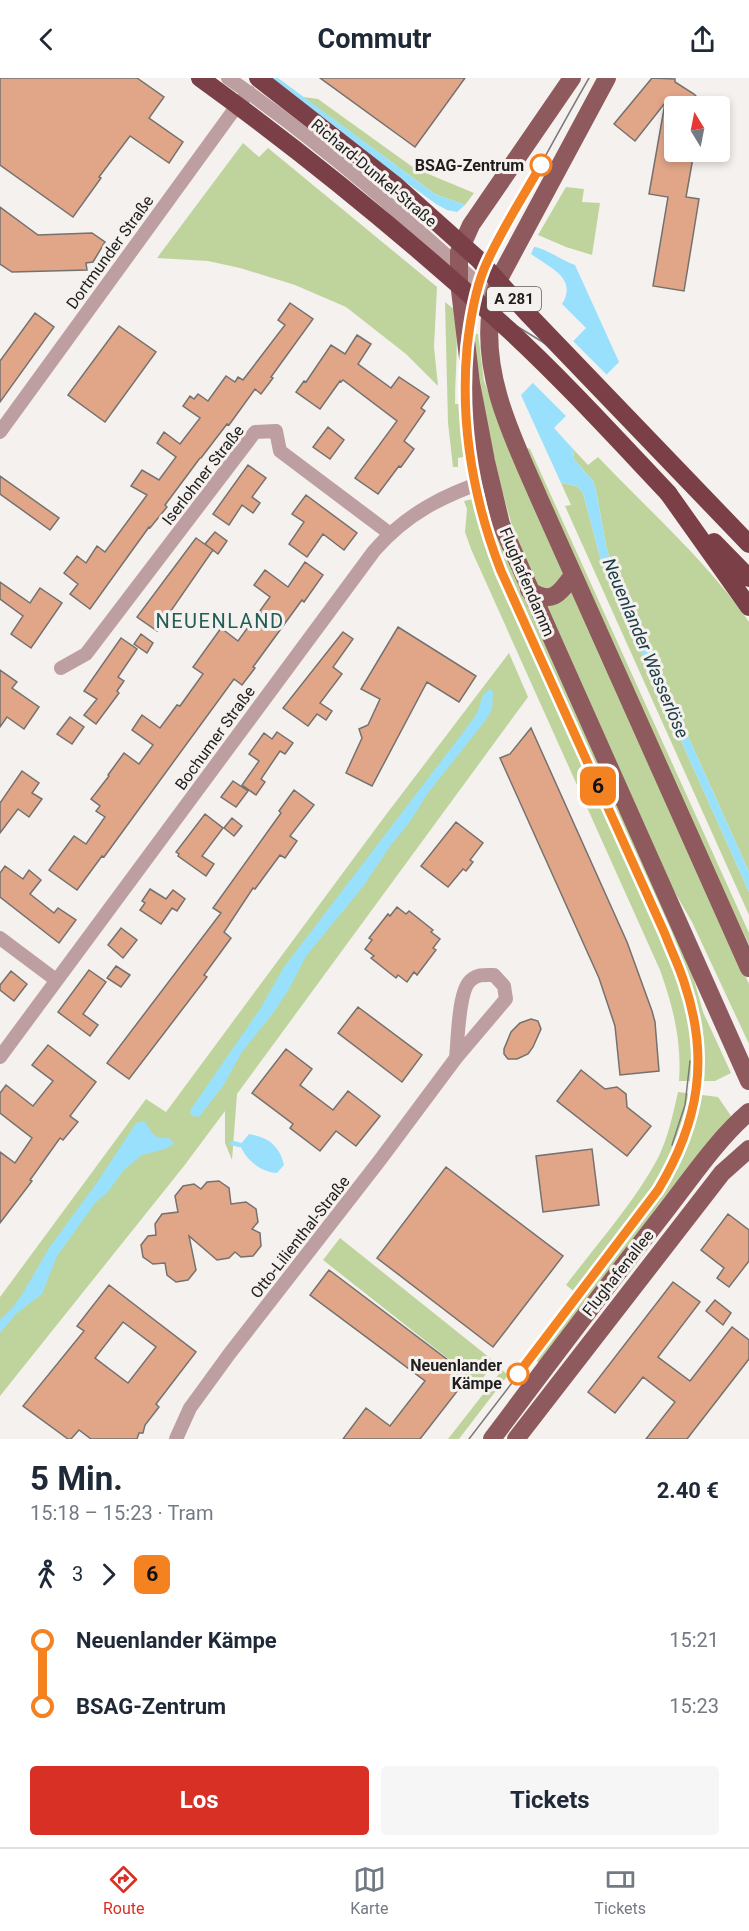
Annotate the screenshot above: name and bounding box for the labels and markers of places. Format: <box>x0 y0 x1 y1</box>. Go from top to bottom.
marker: BSAG-Zentrum <box>530 154 552 176</box>
place label: BSAG-Zentrum <box>415 156 524 175</box>
place label: Neuenlander Kämpe <box>410 1356 502 1393</box>
marker: Neuenlander Kämpe <box>507 1363 529 1385</box>

